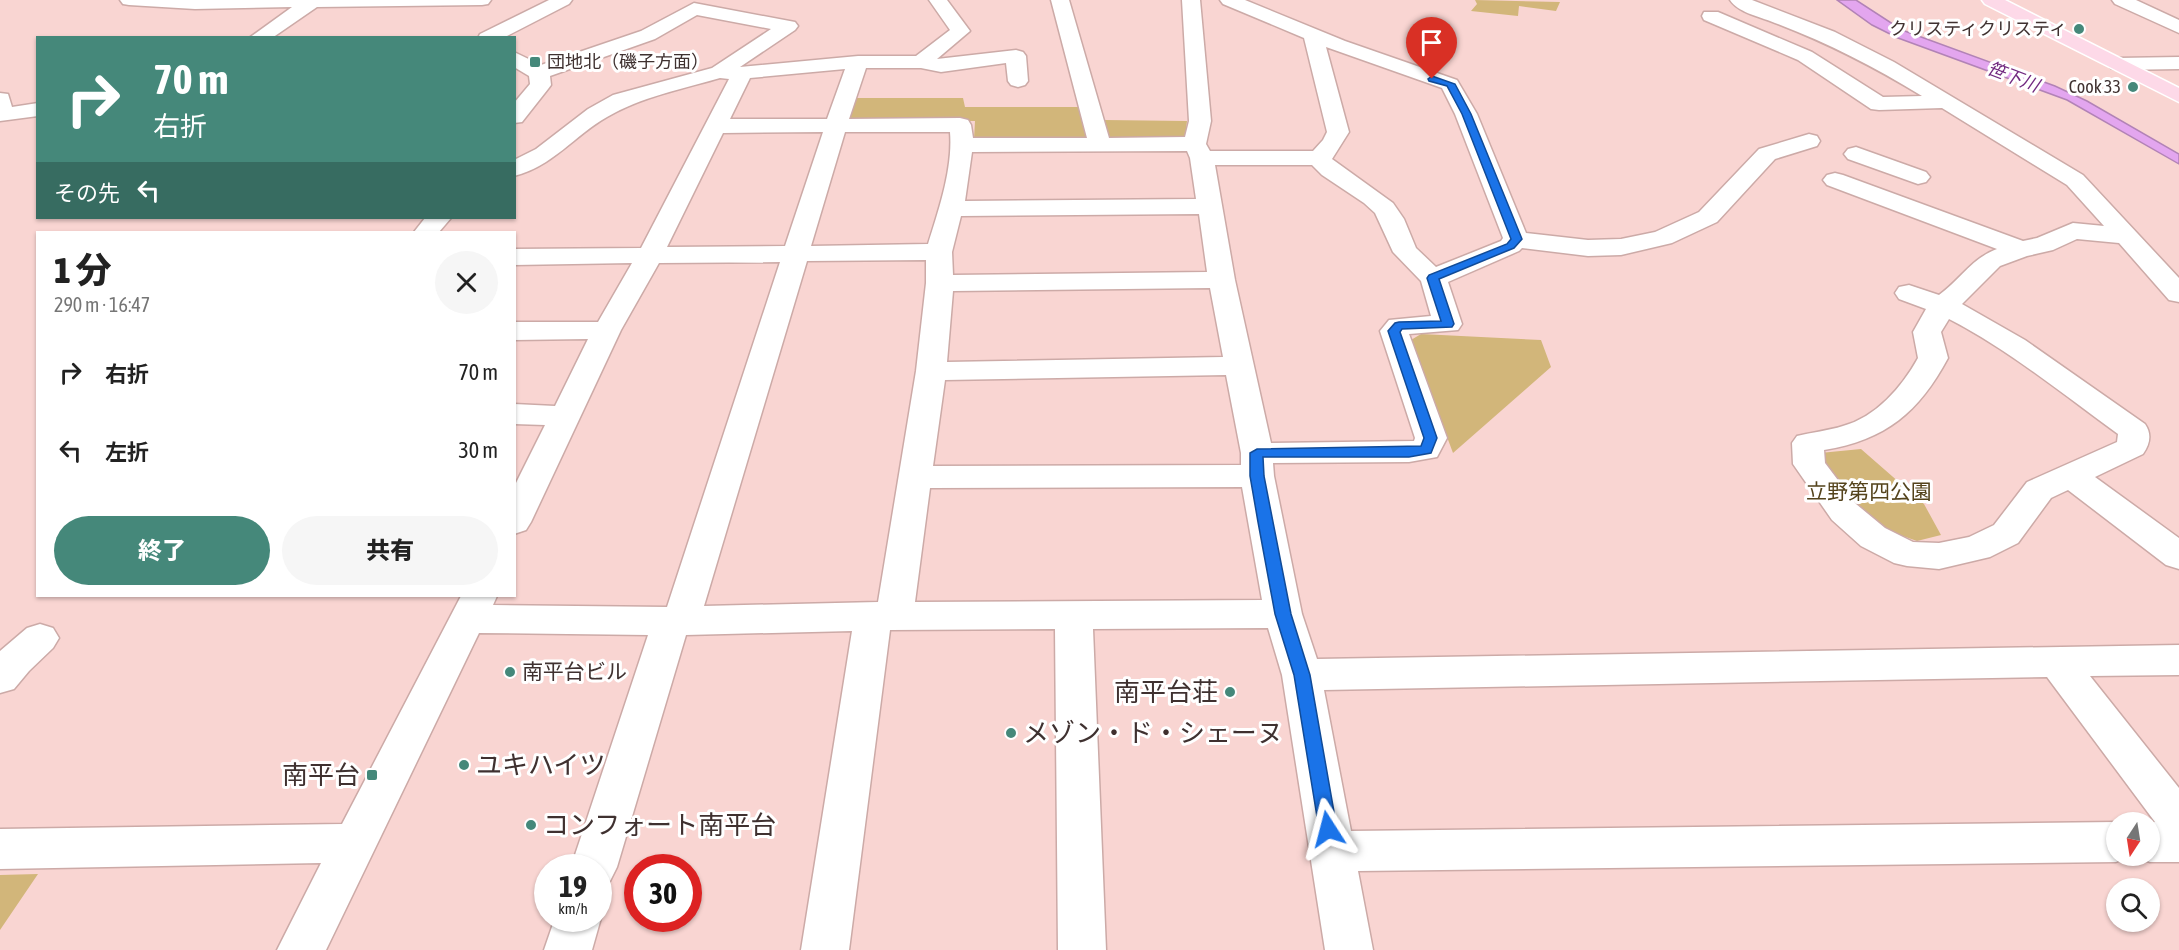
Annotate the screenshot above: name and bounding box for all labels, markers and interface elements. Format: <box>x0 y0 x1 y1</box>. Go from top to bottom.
pin <box>1406 17 1457 79</box>
place label: クリスティクリスティ <box>1889 18 2067 39</box>
marker: クリスティクリスティ <box>2072 22 2086 36</box>
icon: arrive <box>1415 26 1448 59</box>
place label: 団地北（磯子方面） <box>547 51 709 72</box>
text: 70 m <box>153 55 228 103</box>
marker: 団地北（磯子方面） <box>528 55 542 69</box>
water label: 笹下川 <box>1984 57 2044 97</box>
icon: right <box>54 60 132 138</box>
place label: Cook 33 <box>2069 76 2121 97</box>
marker: Cook 33 <box>2126 80 2140 94</box>
text: 右折 <box>153 111 207 142</box>
icon: left <box>132 174 165 207</box>
text: その先 <box>54 180 120 206</box>
text: 1 分 <box>54 249 112 291</box>
button: close <box>435 251 498 314</box>
text: 290 m · 16:47 <box>54 293 150 316</box>
icon: right <box>54 356 87 389</box>
text: 70 m <box>458 359 498 385</box>
text: 右折 <box>105 361 149 387</box>
icon: left <box>54 434 87 467</box>
text: 30 m <box>458 437 498 463</box>
text: 左折 <box>105 439 149 465</box>
park label: 立野第四公園 <box>1806 479 1932 503</box>
button: 終了 <box>54 516 270 585</box>
button: 共有 <box>282 516 498 585</box>
place label: 南平台ビル <box>522 659 627 683</box>
marker: 南平台ビル <box>503 665 517 679</box>
place label: 南平台荘 <box>1114 677 1218 707</box>
marker: 南平台荘 <box>1223 685 1237 699</box>
place label: メゾン・ド・シェーヌ <box>1023 718 1283 748</box>
marker: メゾン・ド・シェーヌ <box>1004 726 1018 740</box>
place label: ユキハイツ <box>476 750 605 780</box>
marker: ユキハイツ <box>457 758 471 772</box>
place label: 南平台 <box>282 760 360 790</box>
marker: 南平台 <box>365 768 379 782</box>
position arrow <box>1296 797 1360 861</box>
place label: コンフォート南平台 <box>543 810 776 840</box>
north arrow <box>2106 812 2160 866</box>
map controls <box>2106 812 2160 932</box>
marker: コンフォート南平台 <box>524 818 538 832</box>
speed limit sign: 30 <box>624 854 702 932</box>
text: 19 <box>559 869 587 903</box>
button: search <box>2106 878 2160 932</box>
text: km/h <box>558 900 588 917</box>

